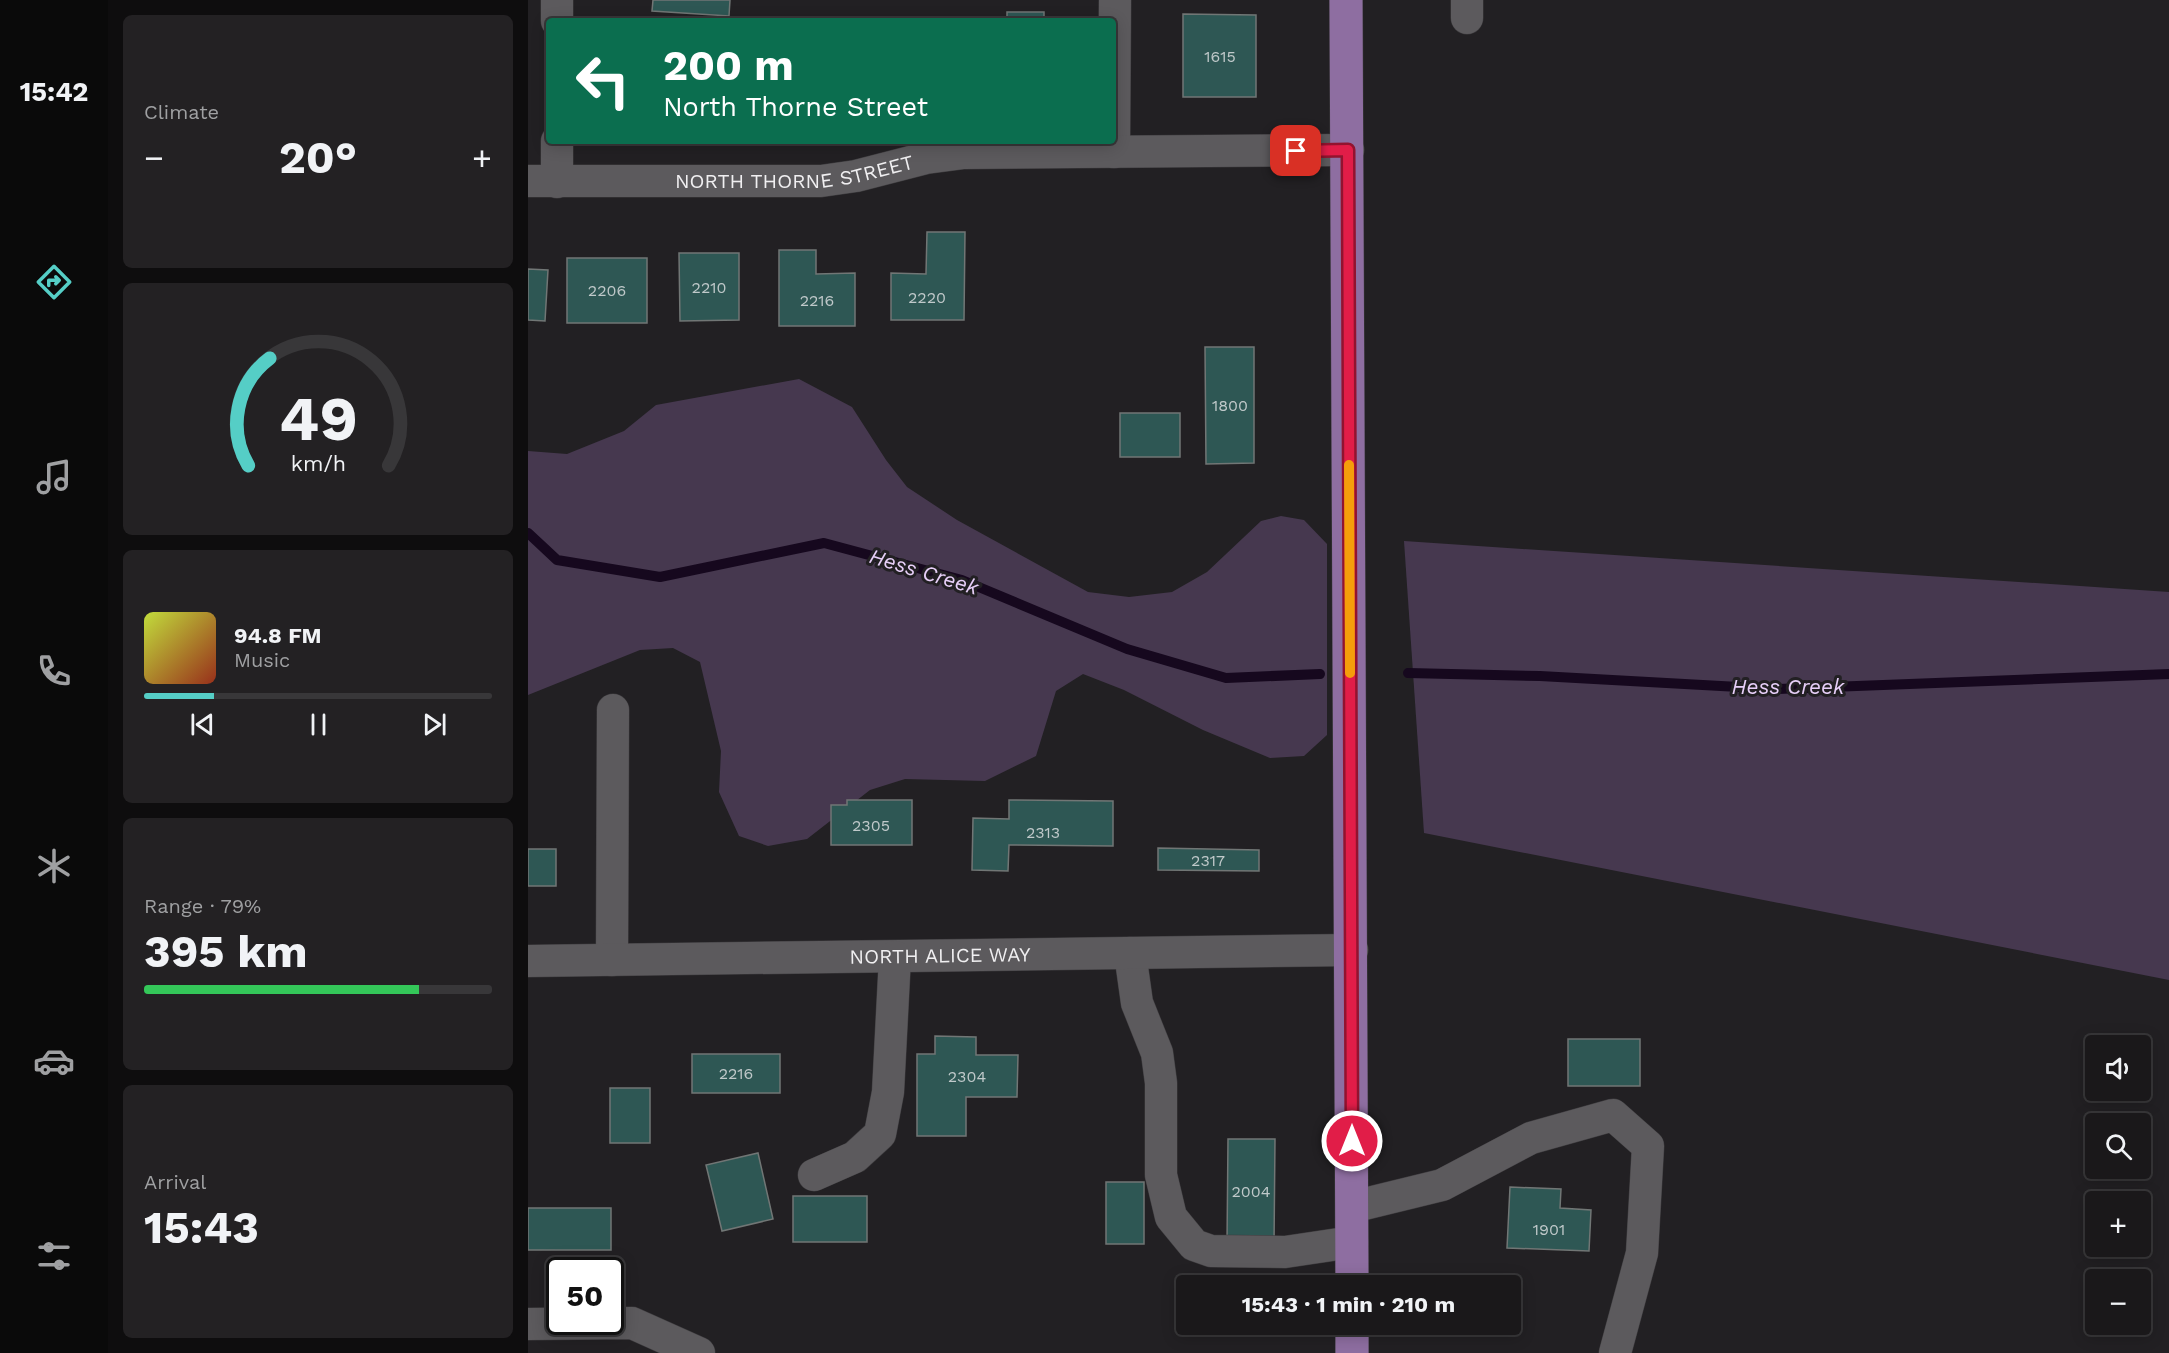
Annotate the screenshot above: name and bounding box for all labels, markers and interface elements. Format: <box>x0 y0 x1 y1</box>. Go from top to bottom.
text: 200 m <box>663 41 794 90</box>
icon: left <box>564 42 642 120</box>
house number: 1615 <box>1204 47 1236 66</box>
text: 15:42 <box>20 76 88 108</box>
text: North Thorne Street <box>663 91 928 123</box>
text: Climate <box>144 100 219 124</box>
pin <box>1270 125 1321 176</box>
text: 20° <box>279 131 357 184</box>
icon: arrive <box>1279 134 1312 167</box>
text: − <box>144 138 164 177</box>
text: + <box>472 138 492 177</box>
street label: NORTH THORNE STREET <box>675 150 916 193</box>
icon: directions <box>33 261 75 303</box>
house number: 2210 <box>692 278 726 297</box>
house number: 2206 <box>588 281 626 300</box>
house number: 2220 <box>908 288 946 307</box>
house number: 2216 <box>800 291 834 310</box>
text: 49 <box>279 382 357 455</box>
house number: 1800 <box>1212 396 1248 415</box>
text: km/h <box>290 451 346 476</box>
icon: music <box>33 456 75 498</box>
water label: Hess Creek <box>867 543 982 600</box>
text: 94.8 FM <box>234 623 322 648</box>
text: Music <box>234 648 290 672</box>
icon: phone <box>33 650 75 692</box>
water label: Hess Creek <box>1732 674 1845 699</box>
icon: previous <box>186 708 219 741</box>
icon: pause <box>302 708 335 741</box>
icon: next <box>418 708 451 741</box>
house number: 2305 <box>852 816 890 835</box>
house number: 2313 <box>1026 823 1060 842</box>
icon: climate <box>33 845 75 887</box>
house number: 2317 <box>1191 851 1225 870</box>
text: Range · 79% <box>144 894 261 918</box>
text: 395 km <box>144 925 308 978</box>
street label: NORTH ALICE WAY <box>849 942 1031 969</box>
map controls <box>2085 1035 2151 1335</box>
button: sound <box>2085 1035 2151 1101</box>
icon: car <box>33 1040 75 1082</box>
house number: 2216 <box>719 1064 753 1083</box>
house number: 2304 <box>948 1067 986 1086</box>
position arrow <box>1320 1109 1384 1173</box>
button: search <box>2085 1113 2151 1179</box>
text: Arrival <box>144 1170 206 1194</box>
house number: 2004 <box>1231 1182 1271 1201</box>
button: + <box>2085 1191 2151 1257</box>
text: 15:43 <box>144 1201 259 1254</box>
house number: 1901 <box>1533 1220 1565 1239</box>
icon: filters <box>33 1235 75 1277</box>
speed limit sign: 50 <box>546 1257 624 1335</box>
button: − <box>2085 1269 2151 1335</box>
text: 15:43 · 1 min · 210 m <box>1242 1292 1455 1317</box>

